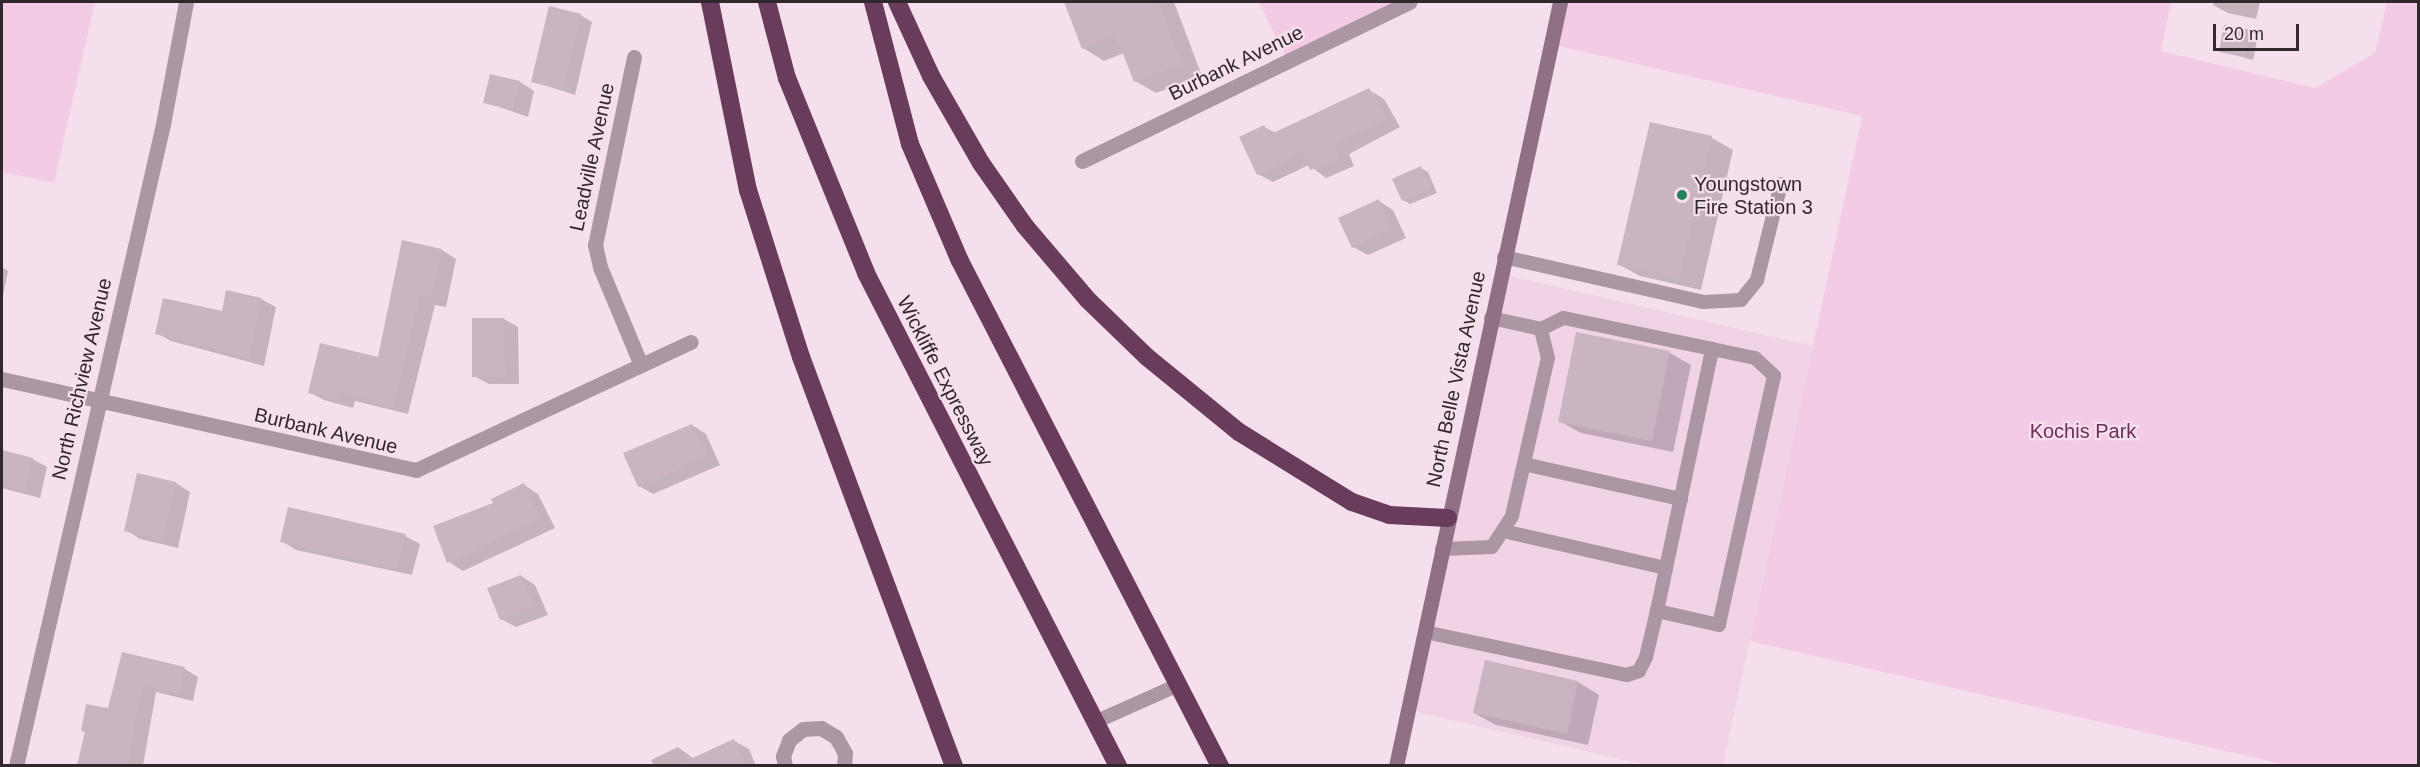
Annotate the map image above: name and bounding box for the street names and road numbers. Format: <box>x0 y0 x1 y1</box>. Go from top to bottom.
street label: Burbank Avenue <box>1164 20 1308 106</box>
street label: Leadville Avenue <box>564 80 620 234</box>
street label: North Belle Vista Avenue <box>1421 268 1491 490</box>
street label: North Richview Avenue <box>47 275 117 483</box>
street label: Wickliffe Expressway <box>892 292 998 470</box>
street label: Burbank Avenue <box>251 403 401 459</box>

